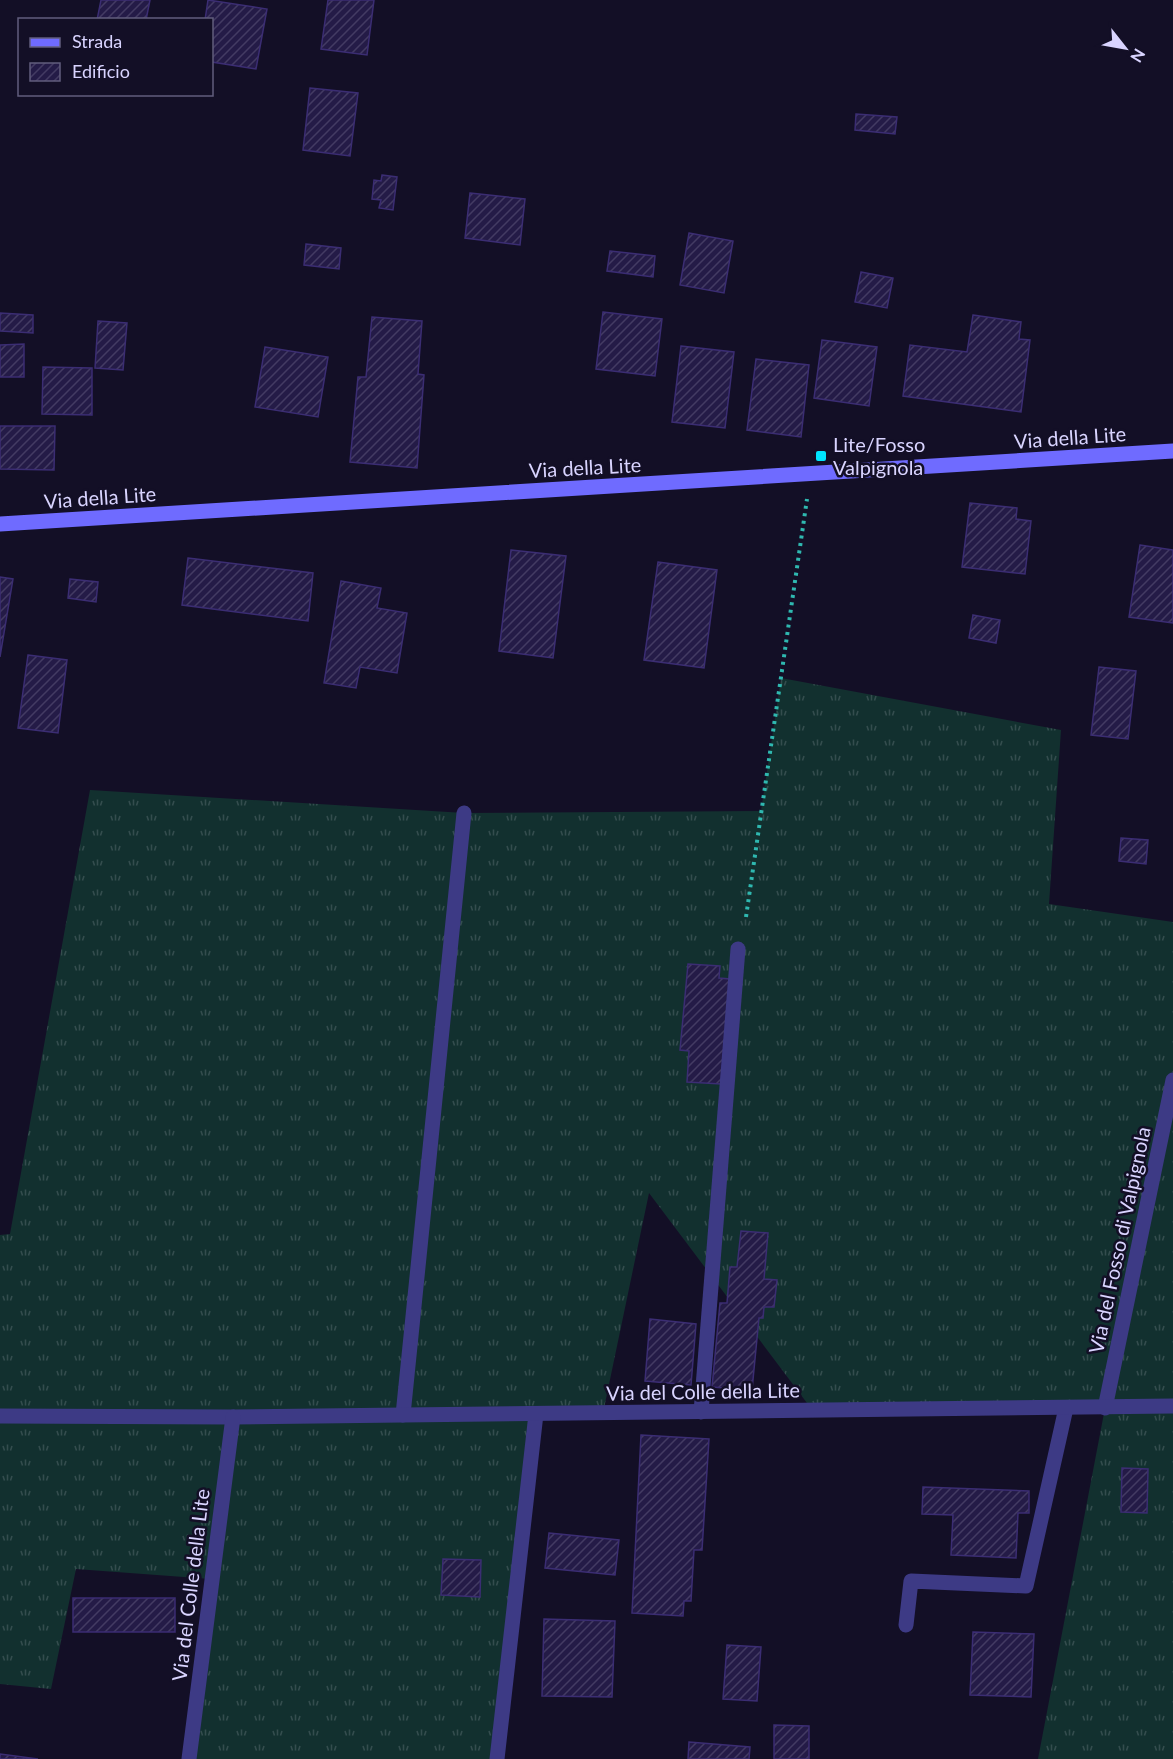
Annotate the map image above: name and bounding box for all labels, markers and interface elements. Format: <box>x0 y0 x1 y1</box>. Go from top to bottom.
legend <box>18 18 213 96</box>
north arrow <box>1095 18 1155 78</box>
text: Strada <box>72 30 122 52</box>
text: N <box>1127 46 1150 66</box>
text: Edificio <box>72 60 130 82</box>
street label: Via della Lite <box>1013 421 1127 453</box>
place label: Lite/Fosso Valpignola <box>833 432 925 479</box>
marker: Lite/Fosso Valpignola <box>814 449 828 463</box>
street label: Via della Lite <box>528 452 642 482</box>
street label: Via della Lite <box>43 481 157 513</box>
street label: Via del Fosso di Valpignola <box>1083 1124 1155 1356</box>
street label: Via del Colle della Lite <box>606 1377 800 1405</box>
street label: Via del Colle della Lite <box>166 1487 214 1683</box>

